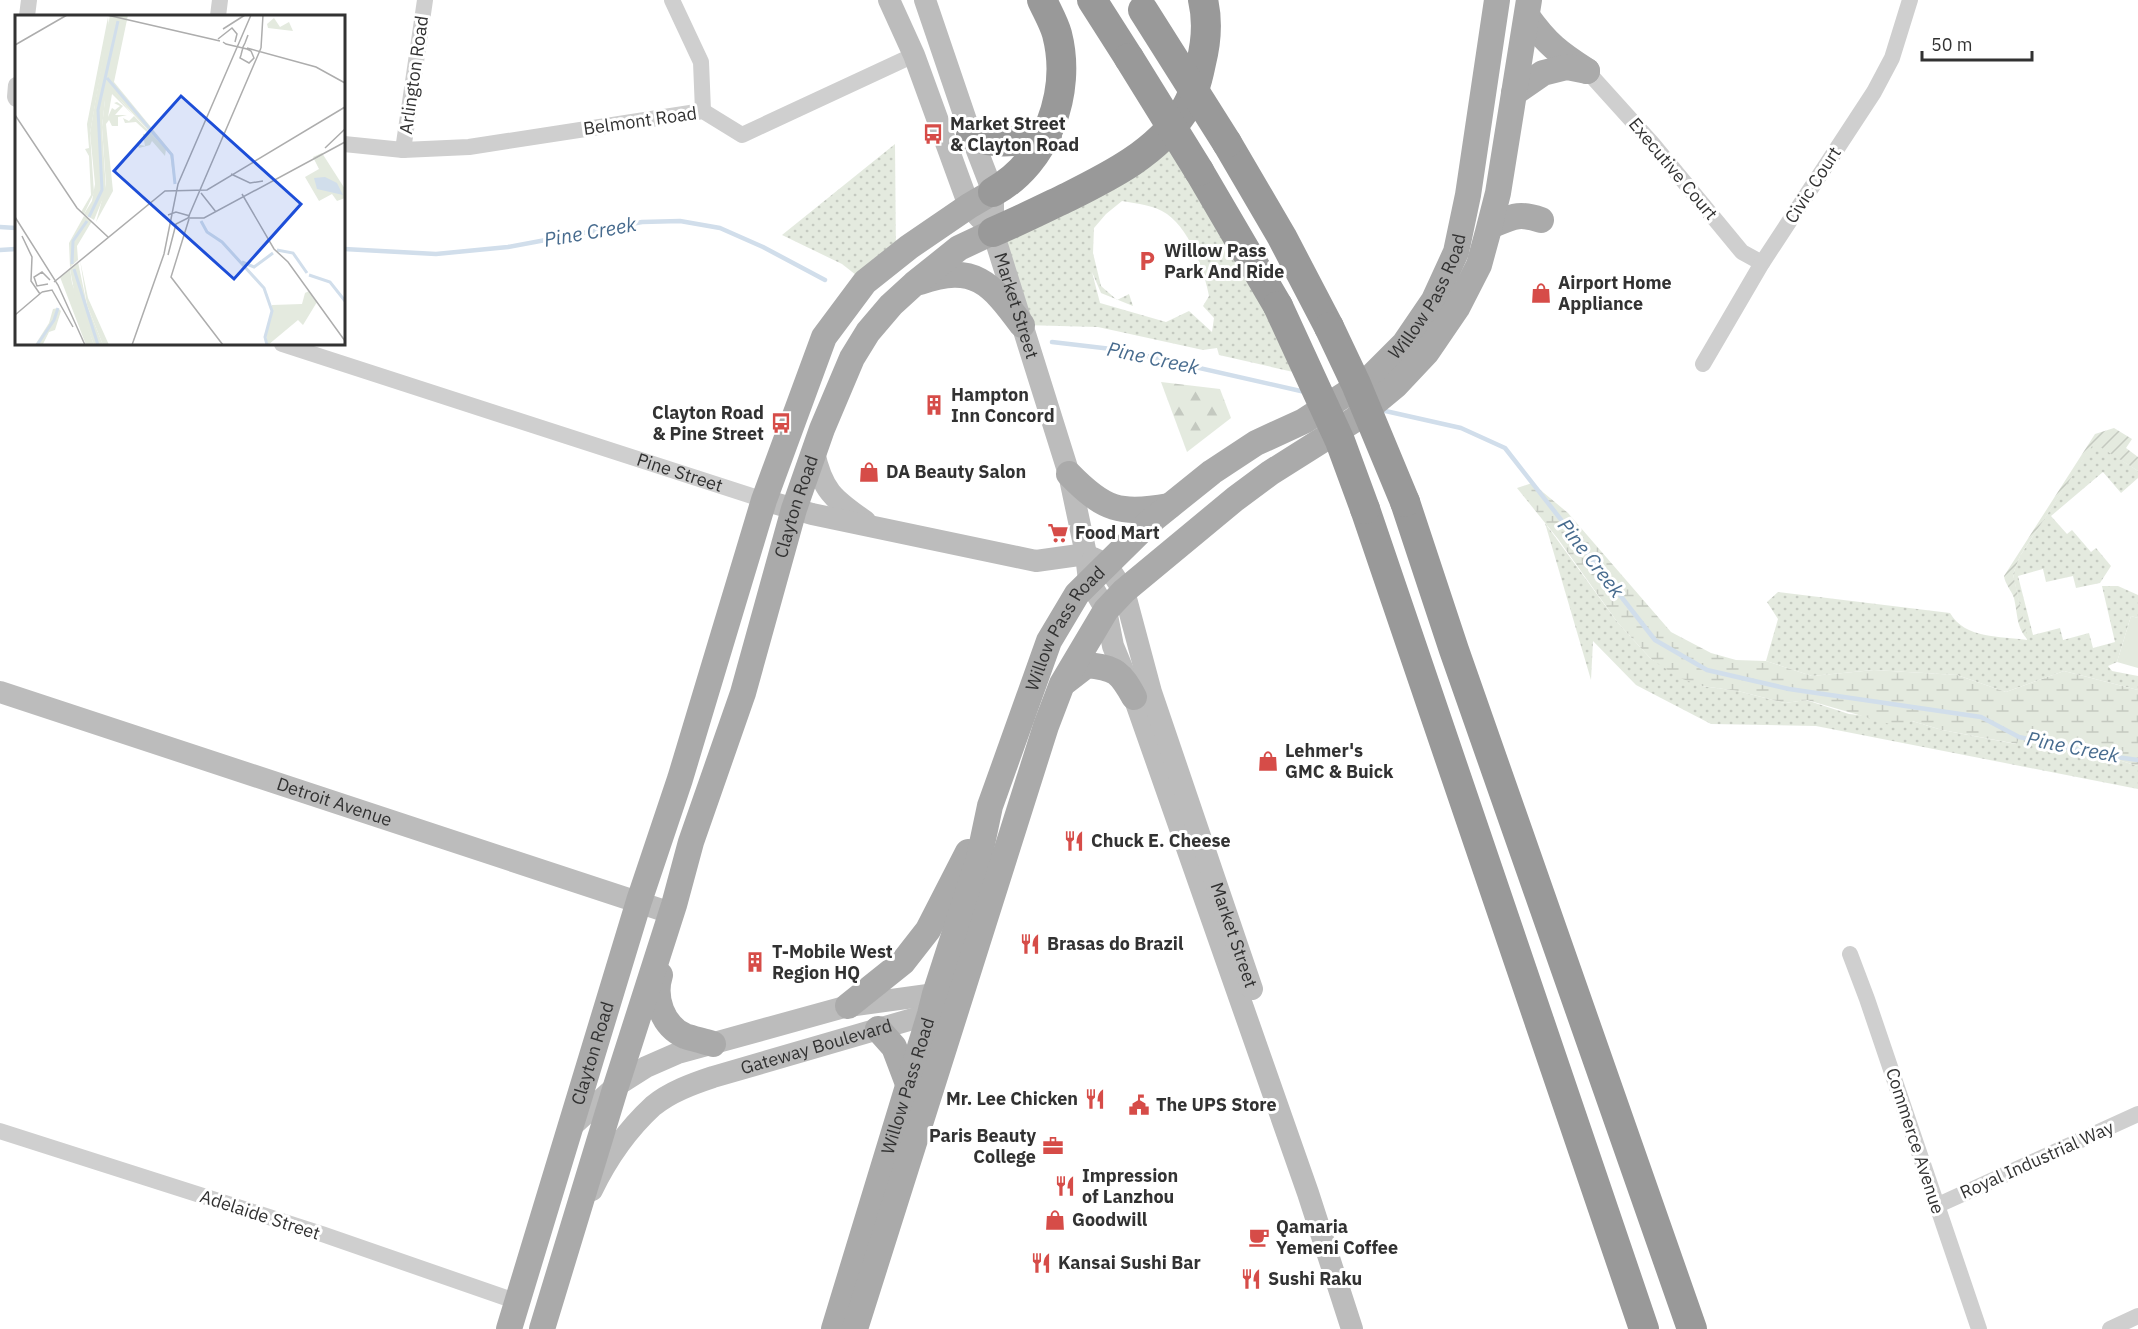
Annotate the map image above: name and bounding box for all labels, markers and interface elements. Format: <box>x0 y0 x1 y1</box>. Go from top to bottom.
street label: Arlington Road <box>394 14 433 136</box>
inset map <box>15 15 345 345</box>
scale bar <box>1922 24 2032 62</box>
text: 50 m <box>1931 33 1973 56</box>
street label: Belmont Road <box>582 101 698 140</box>
place label: Market Street & Clayton Road <box>950 112 1079 156</box>
street label: Executive Court <box>1624 113 1723 225</box>
bus stop icon: Market Street & Clayton Road <box>921 122 945 146</box>
street label: Civic Court <box>1779 142 1846 227</box>
water label: Pine Creek <box>542 210 639 253</box>
street label: Willow Pass Road <box>1383 232 1471 364</box>
place label: Willow Pass Park And Ride <box>1164 239 1284 283</box>
parking icon: Willow Pass Park And Ride <box>1135 249 1159 273</box>
street label: Market Street <box>989 250 1044 361</box>
place label: Airport Home Appliance <box>1558 271 1672 315</box>
shop icon: Airport Home Appliance <box>1529 281 1553 305</box>
water label: Pine Creek <box>1105 335 1202 381</box>
place label: Hampton Inn Concord <box>951 383 1055 427</box>
building icon: Hampton Inn Concord <box>922 393 946 417</box>
place label: Clayton Road & Pine Street <box>652 401 764 445</box>
bus stop icon: Clayton Road & Pine Street <box>769 411 793 435</box>
street label: Pine Street <box>634 448 726 497</box>
street label: Clayton Road <box>769 452 823 561</box>
shop icon: DA Beauty Salon <box>857 460 881 484</box>
place label: DA Beauty Salon <box>886 460 1026 483</box>
water label: Pine Creek <box>1552 513 1631 603</box>
supermarket icon: Food Mart <box>1046 521 1070 545</box>
place label: Food Mart <box>1075 521 1160 544</box>
street label: Willow Pass Road <box>1020 561 1110 694</box>
water label: Pine Creek <box>2025 724 2122 769</box>
place label: Lehmer's GMC & Buick <box>1285 739 1394 783</box>
shop icon: Lehmer's GMC & Buick <box>1256 749 1280 773</box>
street label: Detroit Avenue <box>274 772 395 831</box>
restaurant icon: Chuck E. Cheese <box>1062 829 1086 853</box>
place label: Chuck E. Cheese <box>1091 829 1231 852</box>
street label: Market Street <box>1206 879 1263 991</box>
restaurant icon: Brasas do Brazil <box>1018 932 1042 956</box>
place label: Brasas do Brazil <box>1047 932 1184 955</box>
place label: T-Mobile West Region HQ <box>772 940 893 984</box>
building icon: T-Mobile West Region HQ <box>743 950 767 974</box>
street label: Clayton Road <box>566 999 619 1108</box>
street label: Gateway Boulevard <box>738 1014 895 1079</box>
street label: Willow Pass Road <box>876 1015 939 1157</box>
street label: Commerce Avenue <box>1881 1065 1950 1217</box>
place label: Mr. Lee Chicken <box>946 1087 1078 1110</box>
restaurant icon: Mr. Lee Chicken <box>1083 1087 1107 1111</box>
public building icon: The UPS Store <box>1127 1093 1151 1117</box>
place label: The UPS Store <box>1156 1093 1277 1116</box>
street label: Royal Industrial Way <box>1956 1115 2117 1204</box>
place label: Paris Beauty College <box>929 1124 1036 1168</box>
office icon: Paris Beauty College <box>1041 1134 1065 1158</box>
place label: Impression of Lanzhou <box>1082 1164 1178 1208</box>
restaurant icon: Impression of Lanzhou <box>1053 1174 1077 1198</box>
street label: Adelaide Street <box>197 1184 323 1245</box>
shop icon: Goodwill <box>1043 1208 1067 1232</box>
place label: Goodwill <box>1072 1208 1148 1231</box>
place label: Qamaria Yemeni Coffee <box>1276 1215 1398 1259</box>
cafe icon: Qamaria Yemeni Coffee <box>1247 1225 1271 1249</box>
restaurant icon: Kansai Sushi Bar <box>1029 1251 1053 1275</box>
place label: Kansai Sushi Bar <box>1058 1251 1201 1274</box>
restaurant icon: Sushi Raku <box>1239 1267 1263 1291</box>
place label: Sushi Raku <box>1268 1267 1362 1290</box>

